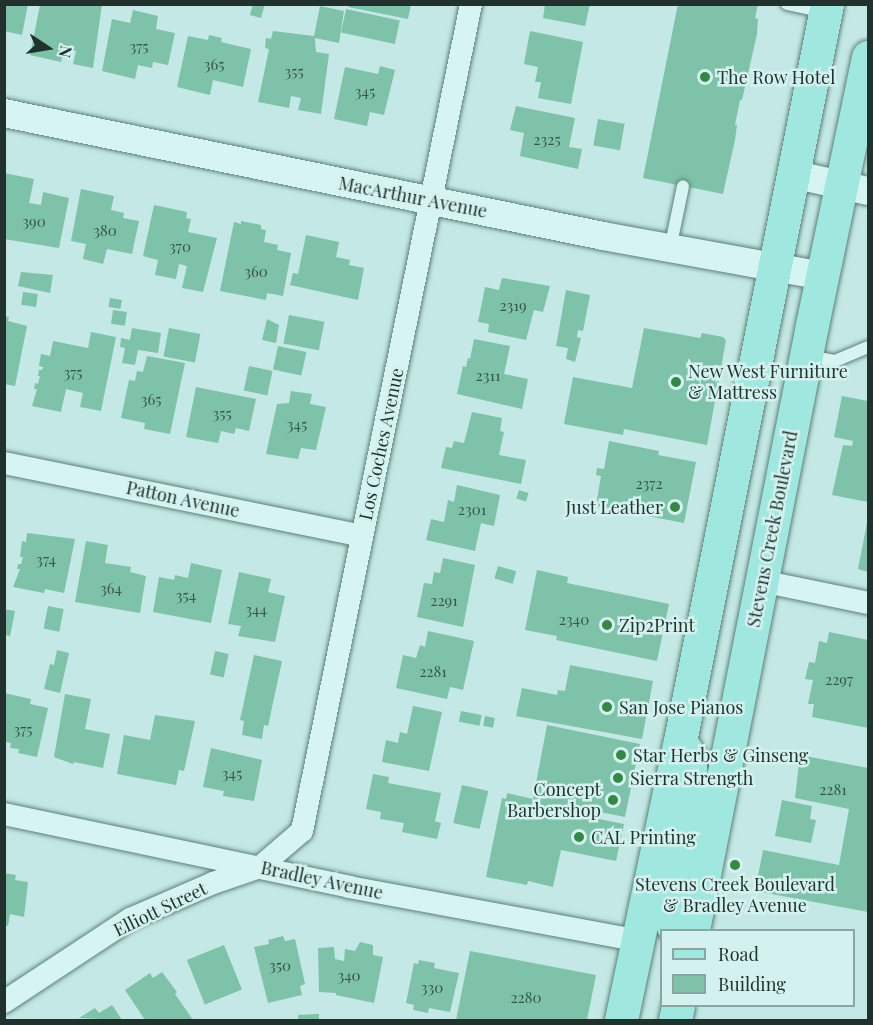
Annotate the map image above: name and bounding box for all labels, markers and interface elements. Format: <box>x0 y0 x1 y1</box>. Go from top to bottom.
north arrow <box>18 18 78 78</box>
house number: 375 <box>129 38 149 56</box>
text: N <box>55 44 78 60</box>
house number: 365 <box>204 56 224 74</box>
house number: 355 <box>284 63 304 81</box>
place label: The Row Hotel <box>717 66 836 88</box>
marker: The Row Hotel <box>698 70 712 84</box>
house number: 345 <box>355 83 375 101</box>
house number: 2325 <box>533 131 561 149</box>
street label: MacArthur Avenue <box>336 172 490 222</box>
house number: 390 <box>22 213 46 231</box>
house number: 380 <box>93 222 117 240</box>
house number: 370 <box>169 238 191 256</box>
house number: 360 <box>244 263 268 281</box>
house number: 2319 <box>499 297 527 315</box>
place label: New West Furniture & Mattress <box>688 361 849 404</box>
house number: 375 <box>63 364 83 382</box>
street label: Los Coches Avenue <box>354 366 408 522</box>
house number: 2311 <box>475 367 501 385</box>
marker: New West Furniture & Mattress <box>669 375 683 389</box>
house number: 365 <box>141 391 161 409</box>
house number: 355 <box>212 405 232 423</box>
house number: 345 <box>287 416 307 434</box>
street label: Stevens Creek Boulevard <box>742 429 802 629</box>
house number: 2372 <box>635 475 663 493</box>
street label: Patton Avenue <box>124 476 242 522</box>
place label: Just Leather <box>565 496 663 518</box>
marker: Just Leather <box>668 500 682 514</box>
house number: 2301 <box>458 501 486 519</box>
house number: 374 <box>36 551 56 569</box>
house number: 364 <box>100 580 122 598</box>
house number: 354 <box>176 587 196 605</box>
house number: 2291 <box>430 592 458 610</box>
house number: 344 <box>245 601 267 619</box>
house number: 2340 <box>559 611 589 629</box>
place label: Zip2Print <box>619 614 695 636</box>
marker: Zip2Print <box>600 618 614 632</box>
house number: 2281 <box>419 663 447 681</box>
house number: 2297 <box>825 671 853 689</box>
place label: San Jose Pianos <box>619 696 743 718</box>
marker: San Jose Pianos <box>600 700 614 714</box>
house number: 375 <box>13 721 33 739</box>
place label: Star Herbs & Ginseng <box>633 744 809 766</box>
marker: Star Herbs & Ginseng <box>614 748 628 762</box>
house number: 345 <box>222 765 242 783</box>
place label: Sierra Strength <box>630 767 753 789</box>
marker: Sierra Strength <box>611 771 625 785</box>
place label: Concept Barbershop <box>507 779 601 822</box>
house number: 2281 <box>819 781 847 799</box>
marker: Concept Barbershop <box>606 793 620 807</box>
place label: CAL Printing <box>591 826 696 848</box>
marker: CAL Printing <box>572 830 586 844</box>
street label: Bradley Avenue <box>258 856 386 904</box>
marker: Stevens Creek Boulevard & Bradley Avenue <box>728 858 742 872</box>
place label: Stevens Creek Boulevard & Bradley Avenue <box>635 874 835 916</box>
street label: Elliott Street <box>110 877 210 941</box>
legend <box>660 929 855 1007</box>
text: Road <box>718 942 759 966</box>
house number: 350 <box>269 957 291 975</box>
house number: 340 <box>337 967 361 985</box>
text: Building <box>718 972 786 996</box>
house number: 330 <box>421 979 443 997</box>
house number: 2280 <box>510 989 542 1007</box>

